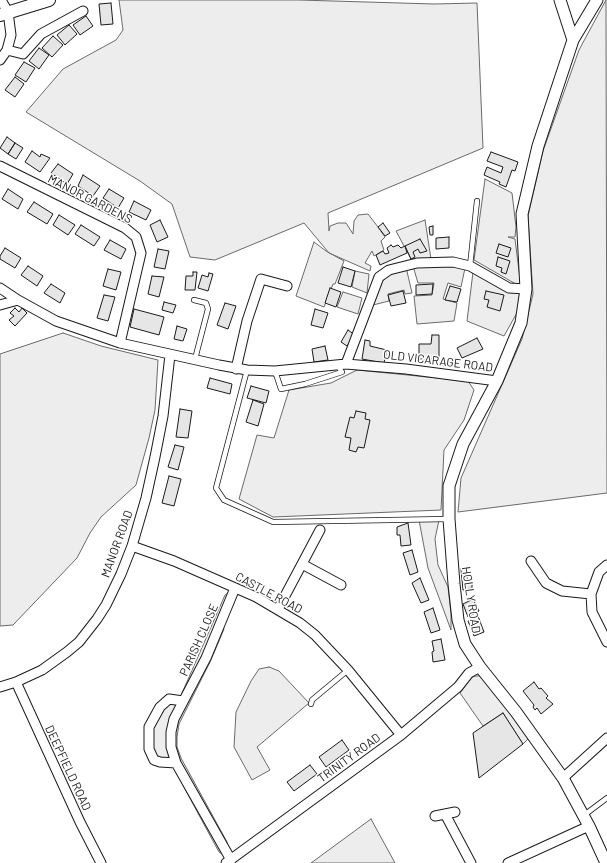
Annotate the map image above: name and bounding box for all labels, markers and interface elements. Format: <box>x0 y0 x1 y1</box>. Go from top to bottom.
street label: MANOR GARDENS <box>45 171 135 227</box>
street label: OLD VICARAGE ROAD <box>382 347 494 375</box>
street label: MANOR ROAD <box>98 508 136 580</box>
street label: HOLLY ROAD <box>459 566 483 634</box>
street label: CASTLE ROAD <box>233 569 305 617</box>
street label: PARISH CLOSE <box>177 602 221 678</box>
street label: DEEPFIELD ROAD <box>42 723 94 813</box>
street label: TRINITY ROAD <box>315 730 383 786</box>

